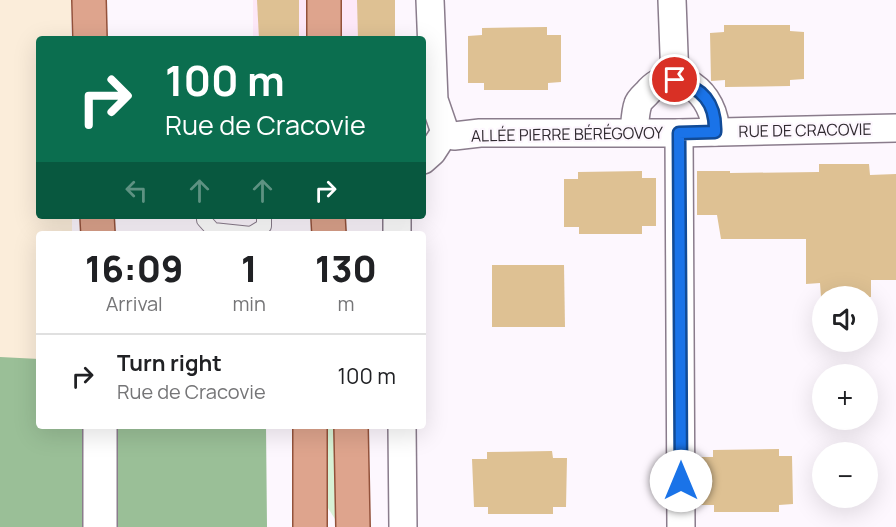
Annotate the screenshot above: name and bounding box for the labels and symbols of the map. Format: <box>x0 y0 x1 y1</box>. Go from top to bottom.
pin <box>649 54 700 105</box>
street label: RUE DE CRACOVIE <box>738 118 872 142</box>
street label: ALLÉE PIERRE BÉRÉGOVOY <box>471 121 663 147</box>
position arrow <box>649 449 713 513</box>

